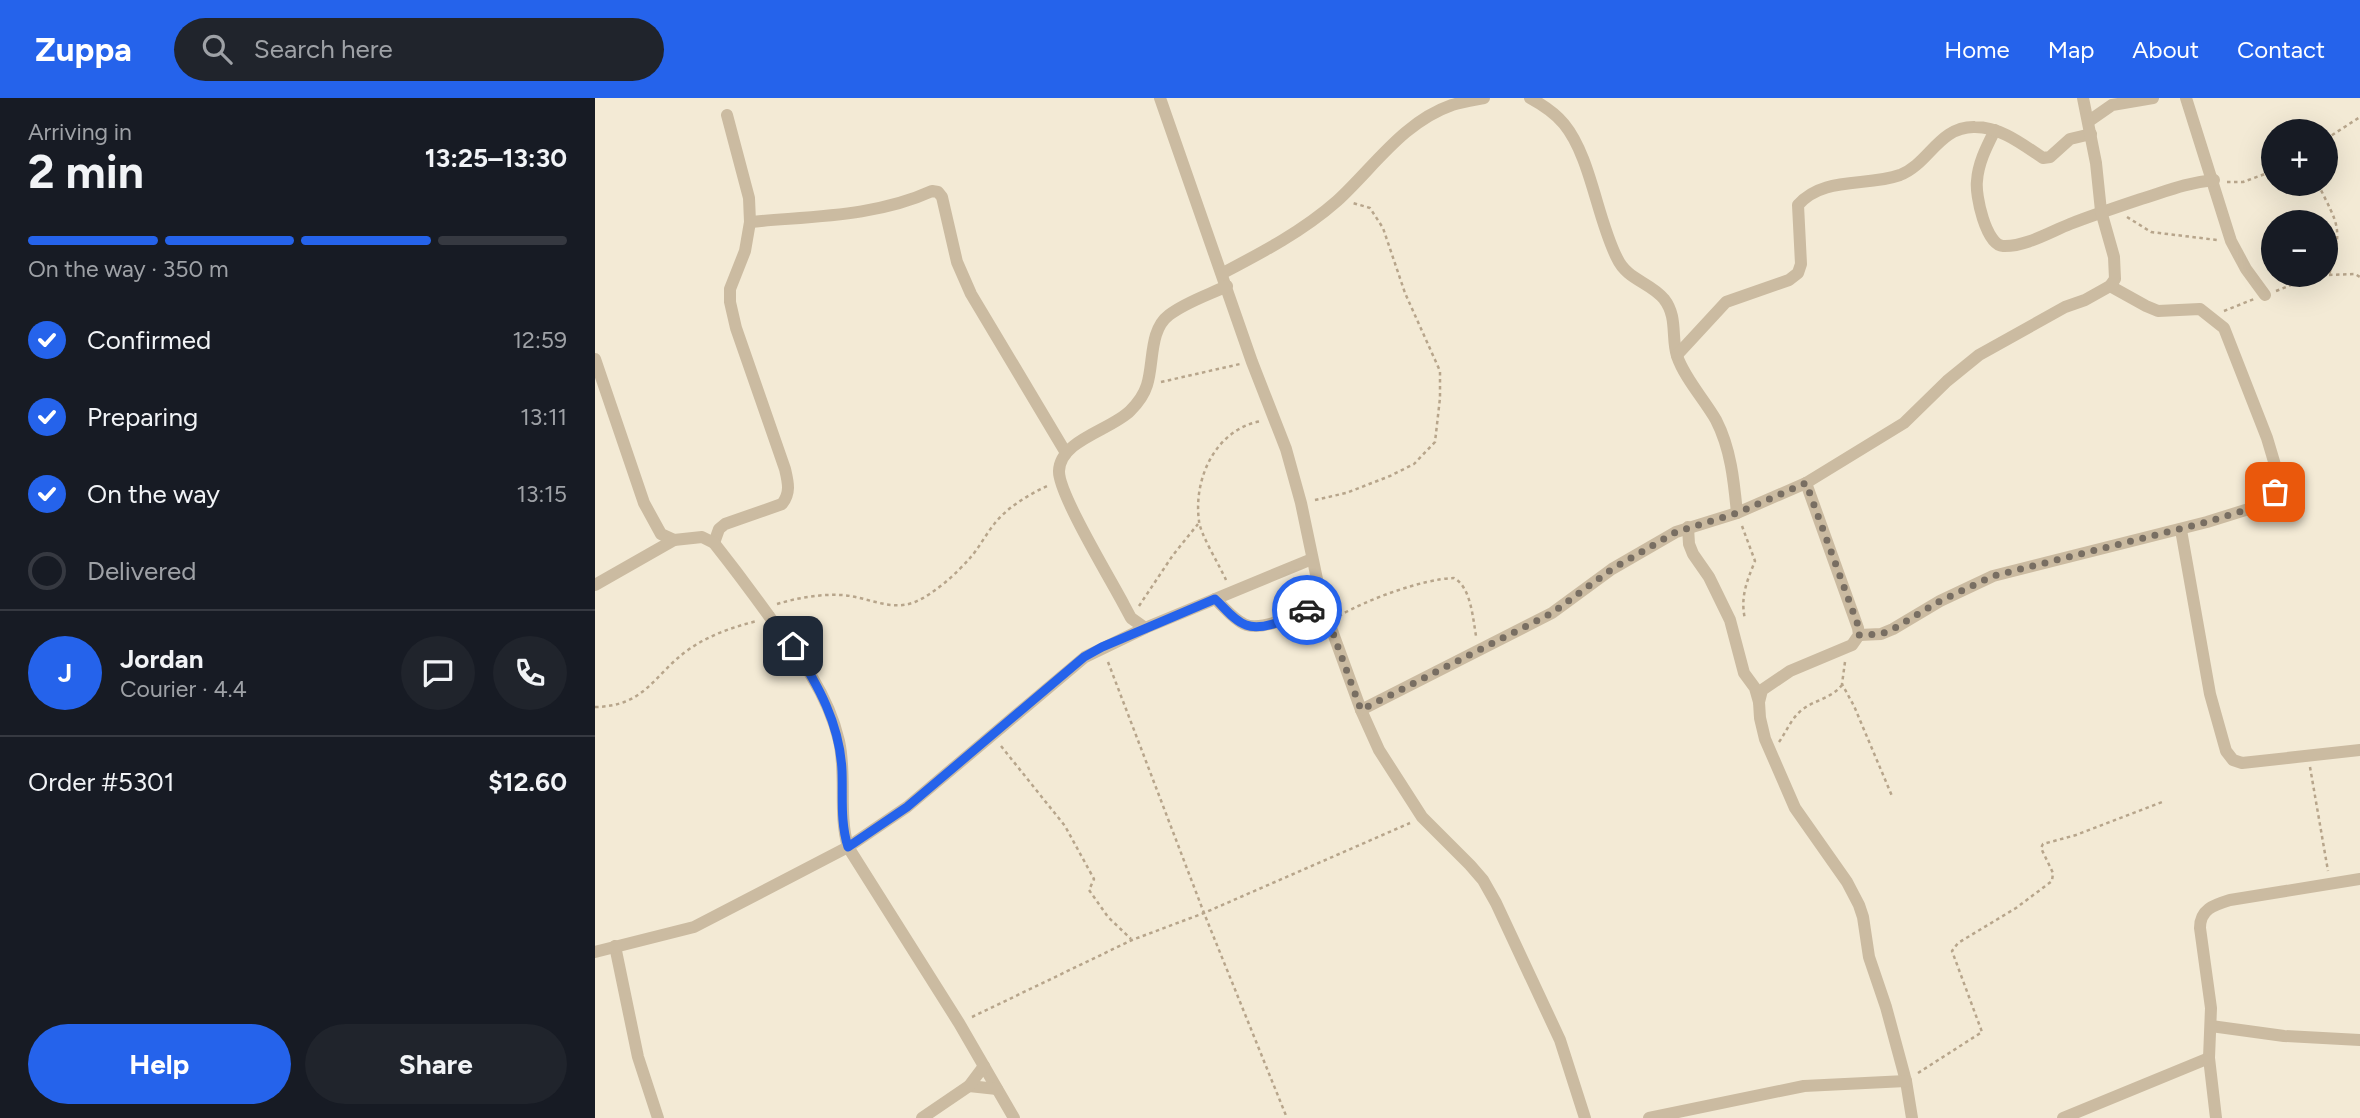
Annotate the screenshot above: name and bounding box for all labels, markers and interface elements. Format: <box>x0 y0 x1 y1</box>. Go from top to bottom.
search box <box>174 18 664 81</box>
text: Zuppa <box>35 30 132 69</box>
icon: search <box>198 30 236 68</box>
text: Search here <box>254 33 393 65</box>
text: Home <box>1944 35 2010 64</box>
text: Map <box>2048 35 2094 64</box>
text: About <box>2132 35 2199 64</box>
text: Contact <box>2237 35 2325 64</box>
text: Arriving in <box>28 118 132 146</box>
map controls <box>2261 119 2338 287</box>
button: + <box>2261 119 2338 196</box>
text: 13:25–13:30 <box>425 142 567 174</box>
text: 2 min <box>28 144 144 200</box>
button: − <box>2261 210 2338 287</box>
text: On the way · 350 m <box>28 255 229 283</box>
icon: check <box>28 321 66 359</box>
text: Confirmed <box>87 324 211 356</box>
text: 12:59 <box>513 326 567 354</box>
icon: check <box>28 398 66 436</box>
text: Preparing <box>87 401 198 433</box>
text: 13:11 <box>520 403 567 431</box>
pin <box>2245 462 2305 522</box>
icon: bag <box>2256 473 2294 511</box>
icon: check <box>28 475 66 513</box>
text: On the way <box>87 478 220 510</box>
text: 13:15 <box>516 480 567 508</box>
text: Delivered <box>87 555 196 587</box>
courier <box>1272 575 1342 645</box>
icon: car <box>1288 591 1326 629</box>
pin <box>763 616 823 676</box>
icon: home <box>774 627 812 665</box>
button: chat <box>401 636 475 710</box>
button: phone <box>493 636 567 710</box>
text: Jordan <box>120 643 203 675</box>
text: J <box>58 657 72 689</box>
text: Courier · 4.4 <box>120 675 247 703</box>
text: Order #5301 <box>28 766 174 798</box>
text: $12.60 <box>488 766 567 798</box>
button: Help <box>28 1024 291 1104</box>
button: Share <box>305 1024 567 1104</box>

